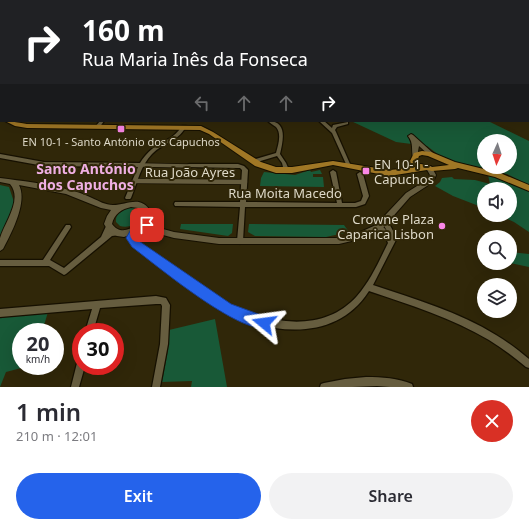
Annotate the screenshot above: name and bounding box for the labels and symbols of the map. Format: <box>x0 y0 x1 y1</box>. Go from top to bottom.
marker: EN 10-1 - Santo António dos Capuchos <box>116 124 126 134</box>
place label: EN 10-1 - Santo António dos Capuchos <box>22 134 220 149</box>
north arrow <box>477 134 517 174</box>
place label: EN 10-1 - Capuchos <box>374 155 434 188</box>
district label: Santo António dos Capuchos <box>36 159 136 194</box>
street label: Rua João Ayres <box>145 163 235 181</box>
marker: EN 10-1 - Capuchos <box>361 166 371 176</box>
street label: Rua Moita Macedo <box>228 184 342 202</box>
pin <box>130 208 164 242</box>
place label: Crowne Plaza Caparica Lisbon <box>337 210 434 243</box>
marker: Crowne Plaza Caparica Lisbon <box>437 221 447 231</box>
position arrow <box>243 302 285 344</box>
speed limit sign: 30 <box>72 323 124 375</box>

